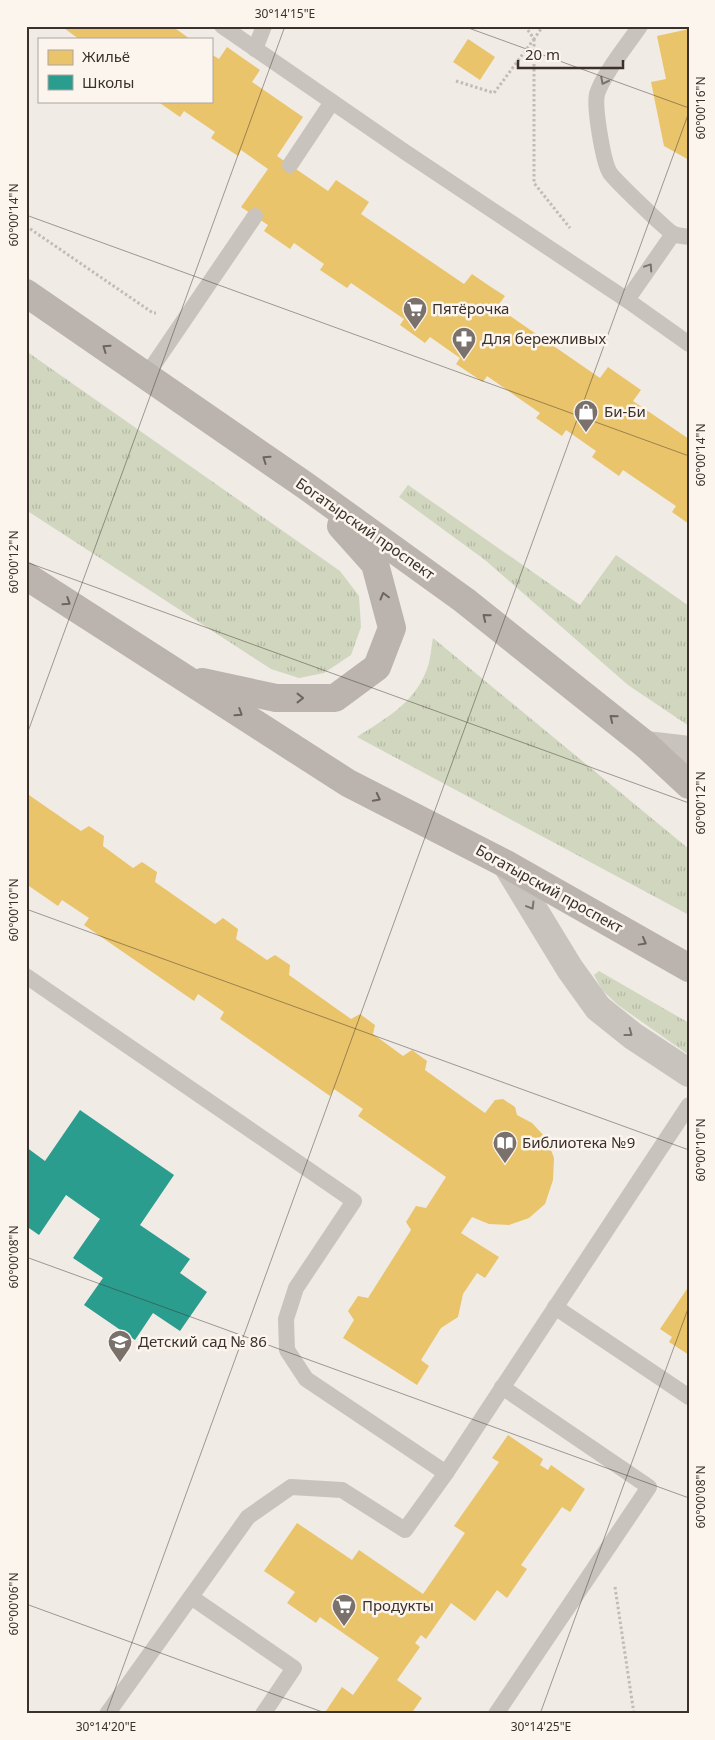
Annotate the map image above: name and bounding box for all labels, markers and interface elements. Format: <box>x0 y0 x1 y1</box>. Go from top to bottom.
text: 30°14'15"E <box>255 5 315 22</box>
legend <box>38 38 212 102</box>
scale bar <box>518 38 622 70</box>
text: 20 m <box>525 44 560 64</box>
text: Жильё <box>82 46 130 66</box>
text: Школы <box>82 72 134 92</box>
one-way arrow <box>600 76 610 85</box>
text: 60°00'16"N <box>692 76 709 140</box>
text: 60°00'14"N <box>5 183 22 247</box>
one-way arrow <box>643 263 652 272</box>
supermarket icon: Пятёрочка <box>402 296 428 330</box>
place label: Пятёрочка <box>432 298 509 318</box>
pharmacy icon: Для бережливых <box>451 326 477 360</box>
place label: Для бережливых <box>482 328 606 348</box>
one-way arrow <box>103 345 112 354</box>
shop icon: Би-Би <box>573 399 599 433</box>
place label: Би-Би <box>604 401 646 421</box>
text: 60°00'14"N <box>692 423 709 487</box>
one-way arrow <box>262 456 271 465</box>
street label: Богатырский проспект <box>292 473 439 584</box>
text: 60°00'12"N <box>5 530 22 594</box>
one-way arrow <box>379 592 390 601</box>
one-way arrow <box>62 596 71 606</box>
one-way arrow <box>482 613 491 622</box>
one-way arrow <box>296 693 304 703</box>
one-way arrow <box>233 707 243 716</box>
one-way arrow <box>609 715 618 724</box>
text: 60°00'12"N <box>692 771 709 835</box>
one-way arrow <box>372 792 381 802</box>
street label: Богатырский проспект <box>472 839 627 937</box>
text: 60°00'10"N <box>5 878 22 942</box>
one-way arrow <box>525 900 535 909</box>
one-way arrow <box>638 936 647 946</box>
one-way arrow <box>623 1028 632 1036</box>
text: 60°00'10"N <box>692 1118 709 1182</box>
library icon: Библиотека №9 <box>492 1130 518 1164</box>
place label: Библиотека №9 <box>522 1132 635 1152</box>
text: 60°00'08"N <box>5 1225 22 1289</box>
school or university icon: Детский сад № 86 <box>107 1329 133 1363</box>
place label: Детский сад № 86 <box>138 1331 267 1351</box>
text: 60°00'08"N <box>692 1465 709 1529</box>
text: 60°00'06"N <box>5 1572 22 1636</box>
supermarket icon: Продукты <box>331 1593 357 1627</box>
place label: Продукты <box>362 1595 434 1615</box>
text: 30°14'20"E <box>76 1718 136 1735</box>
text: 30°14'25"E <box>511 1718 571 1735</box>

